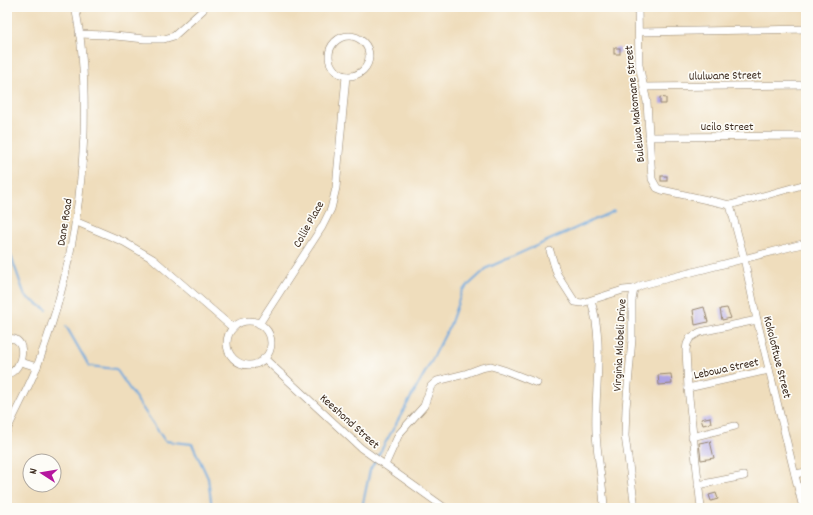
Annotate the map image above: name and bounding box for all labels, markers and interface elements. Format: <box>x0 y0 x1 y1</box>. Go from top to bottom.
street label: Bulelwa Makomane Street <box>621 44 650 163</box>
street label: Ululwane Street <box>689 67 762 86</box>
street label: Ucilo Street <box>701 119 754 136</box>
street label: Dane Road <box>53 197 78 247</box>
street label: Collie Place <box>289 198 329 251</box>
street label: Virginia Mlobeli Drive <box>610 298 631 392</box>
street label: Kokolofitwe Street <box>758 314 795 401</box>
street label: Lebowa Street <box>692 354 761 385</box>
street label: Keeshond Street <box>315 391 383 454</box>
north arrow <box>22 453 62 493</box>
text: N <box>26 466 43 476</box>

